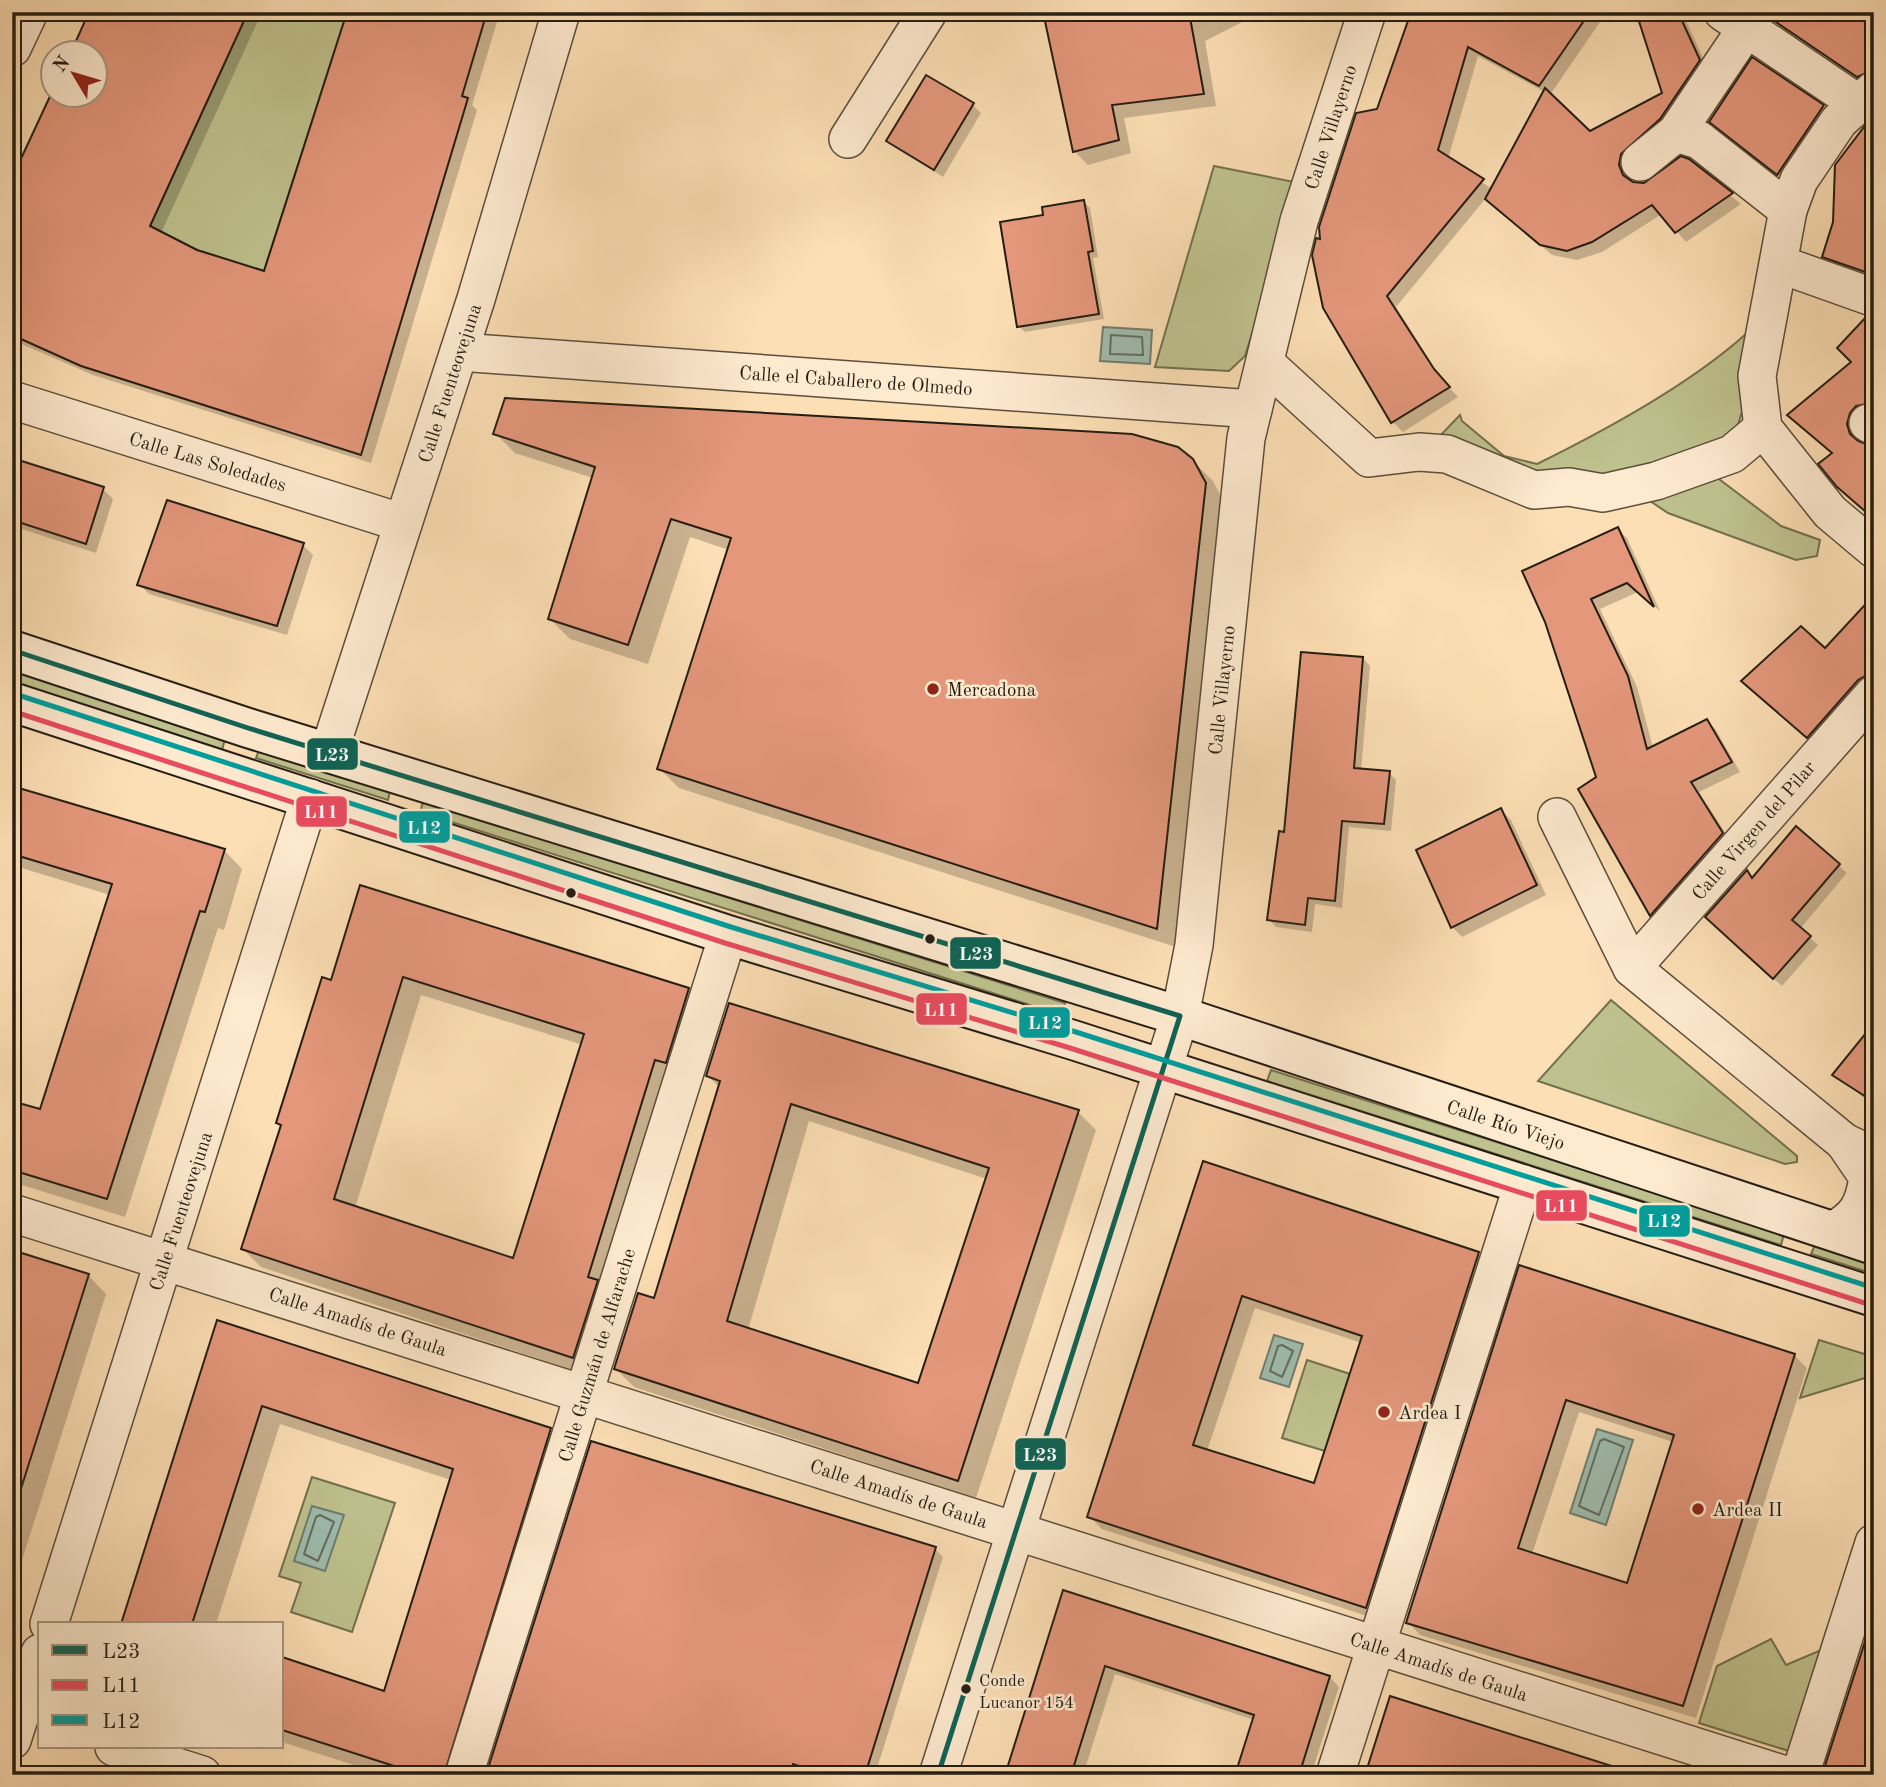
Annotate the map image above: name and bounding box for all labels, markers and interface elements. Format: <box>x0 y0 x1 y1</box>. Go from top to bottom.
north arrow <box>38 38 108 108</box>
text: N <box>51 53 75 77</box>
street label: Calle Villayerno <box>1303 63 1362 193</box>
street label: Calle Fuenteovejuna <box>417 301 486 466</box>
street label: Calle el Caballero de Olmedo <box>738 365 973 400</box>
street label: Calle Las Soledades <box>126 430 288 496</box>
street label: Calle Villayerno <box>1207 625 1240 756</box>
marker: Mercadona <box>925 681 941 697</box>
place label: Mercadona <box>947 682 1037 701</box>
line badge: L23 <box>306 737 359 771</box>
text: L23 <box>315 747 349 766</box>
street label: Calle Virgen del Pilar <box>1690 758 1820 905</box>
line badge: L11 <box>295 795 348 828</box>
text: L11 <box>304 804 338 823</box>
line badge: L12 <box>398 810 451 844</box>
text: L12 <box>407 820 441 839</box>
unlabelled marker <box>564 886 578 900</box>
unlabelled marker <box>923 932 937 946</box>
line badge: L23 <box>949 936 1002 970</box>
text: L23 <box>959 946 993 965</box>
line badge: L11 <box>915 992 968 1026</box>
text: L11 <box>924 1002 958 1021</box>
line badge: L12 <box>1018 1006 1071 1039</box>
text: L12 <box>1028 1015 1062 1034</box>
street label: Calle Río Viejo <box>1444 1098 1567 1154</box>
street label: Calle Fuenteovejuna <box>148 1129 217 1294</box>
line badge: L11 <box>1535 1189 1588 1222</box>
text: L11 <box>1544 1198 1578 1217</box>
line badge: L12 <box>1638 1204 1691 1238</box>
text: L12 <box>1647 1213 1681 1232</box>
street label: Calle Guzmán de Alfarache <box>557 1247 640 1465</box>
street label: Calle Amadís de Gaula <box>266 1286 449 1361</box>
marker: Ardea I <box>1376 1404 1392 1420</box>
place label: Ardea I <box>1398 1405 1461 1424</box>
line badge: L23 <box>1014 1437 1067 1471</box>
text: L23 <box>1023 1447 1057 1466</box>
street label: Calle Amadís de Gaula <box>807 1458 990 1533</box>
marker: Ardea II <box>1690 1501 1706 1517</box>
place label: Ardea II <box>1712 1502 1783 1521</box>
legend <box>38 1622 284 1748</box>
street label: Calle Amadís de Gaula <box>1347 1631 1530 1706</box>
text: L23 <box>102 1642 140 1663</box>
place label: Conde Lucanor 154 <box>979 1673 1074 1712</box>
text: L11 <box>102 1676 140 1697</box>
marker: Conde Lucanor 154 <box>959 1682 973 1696</box>
text: L12 <box>102 1712 140 1733</box>

